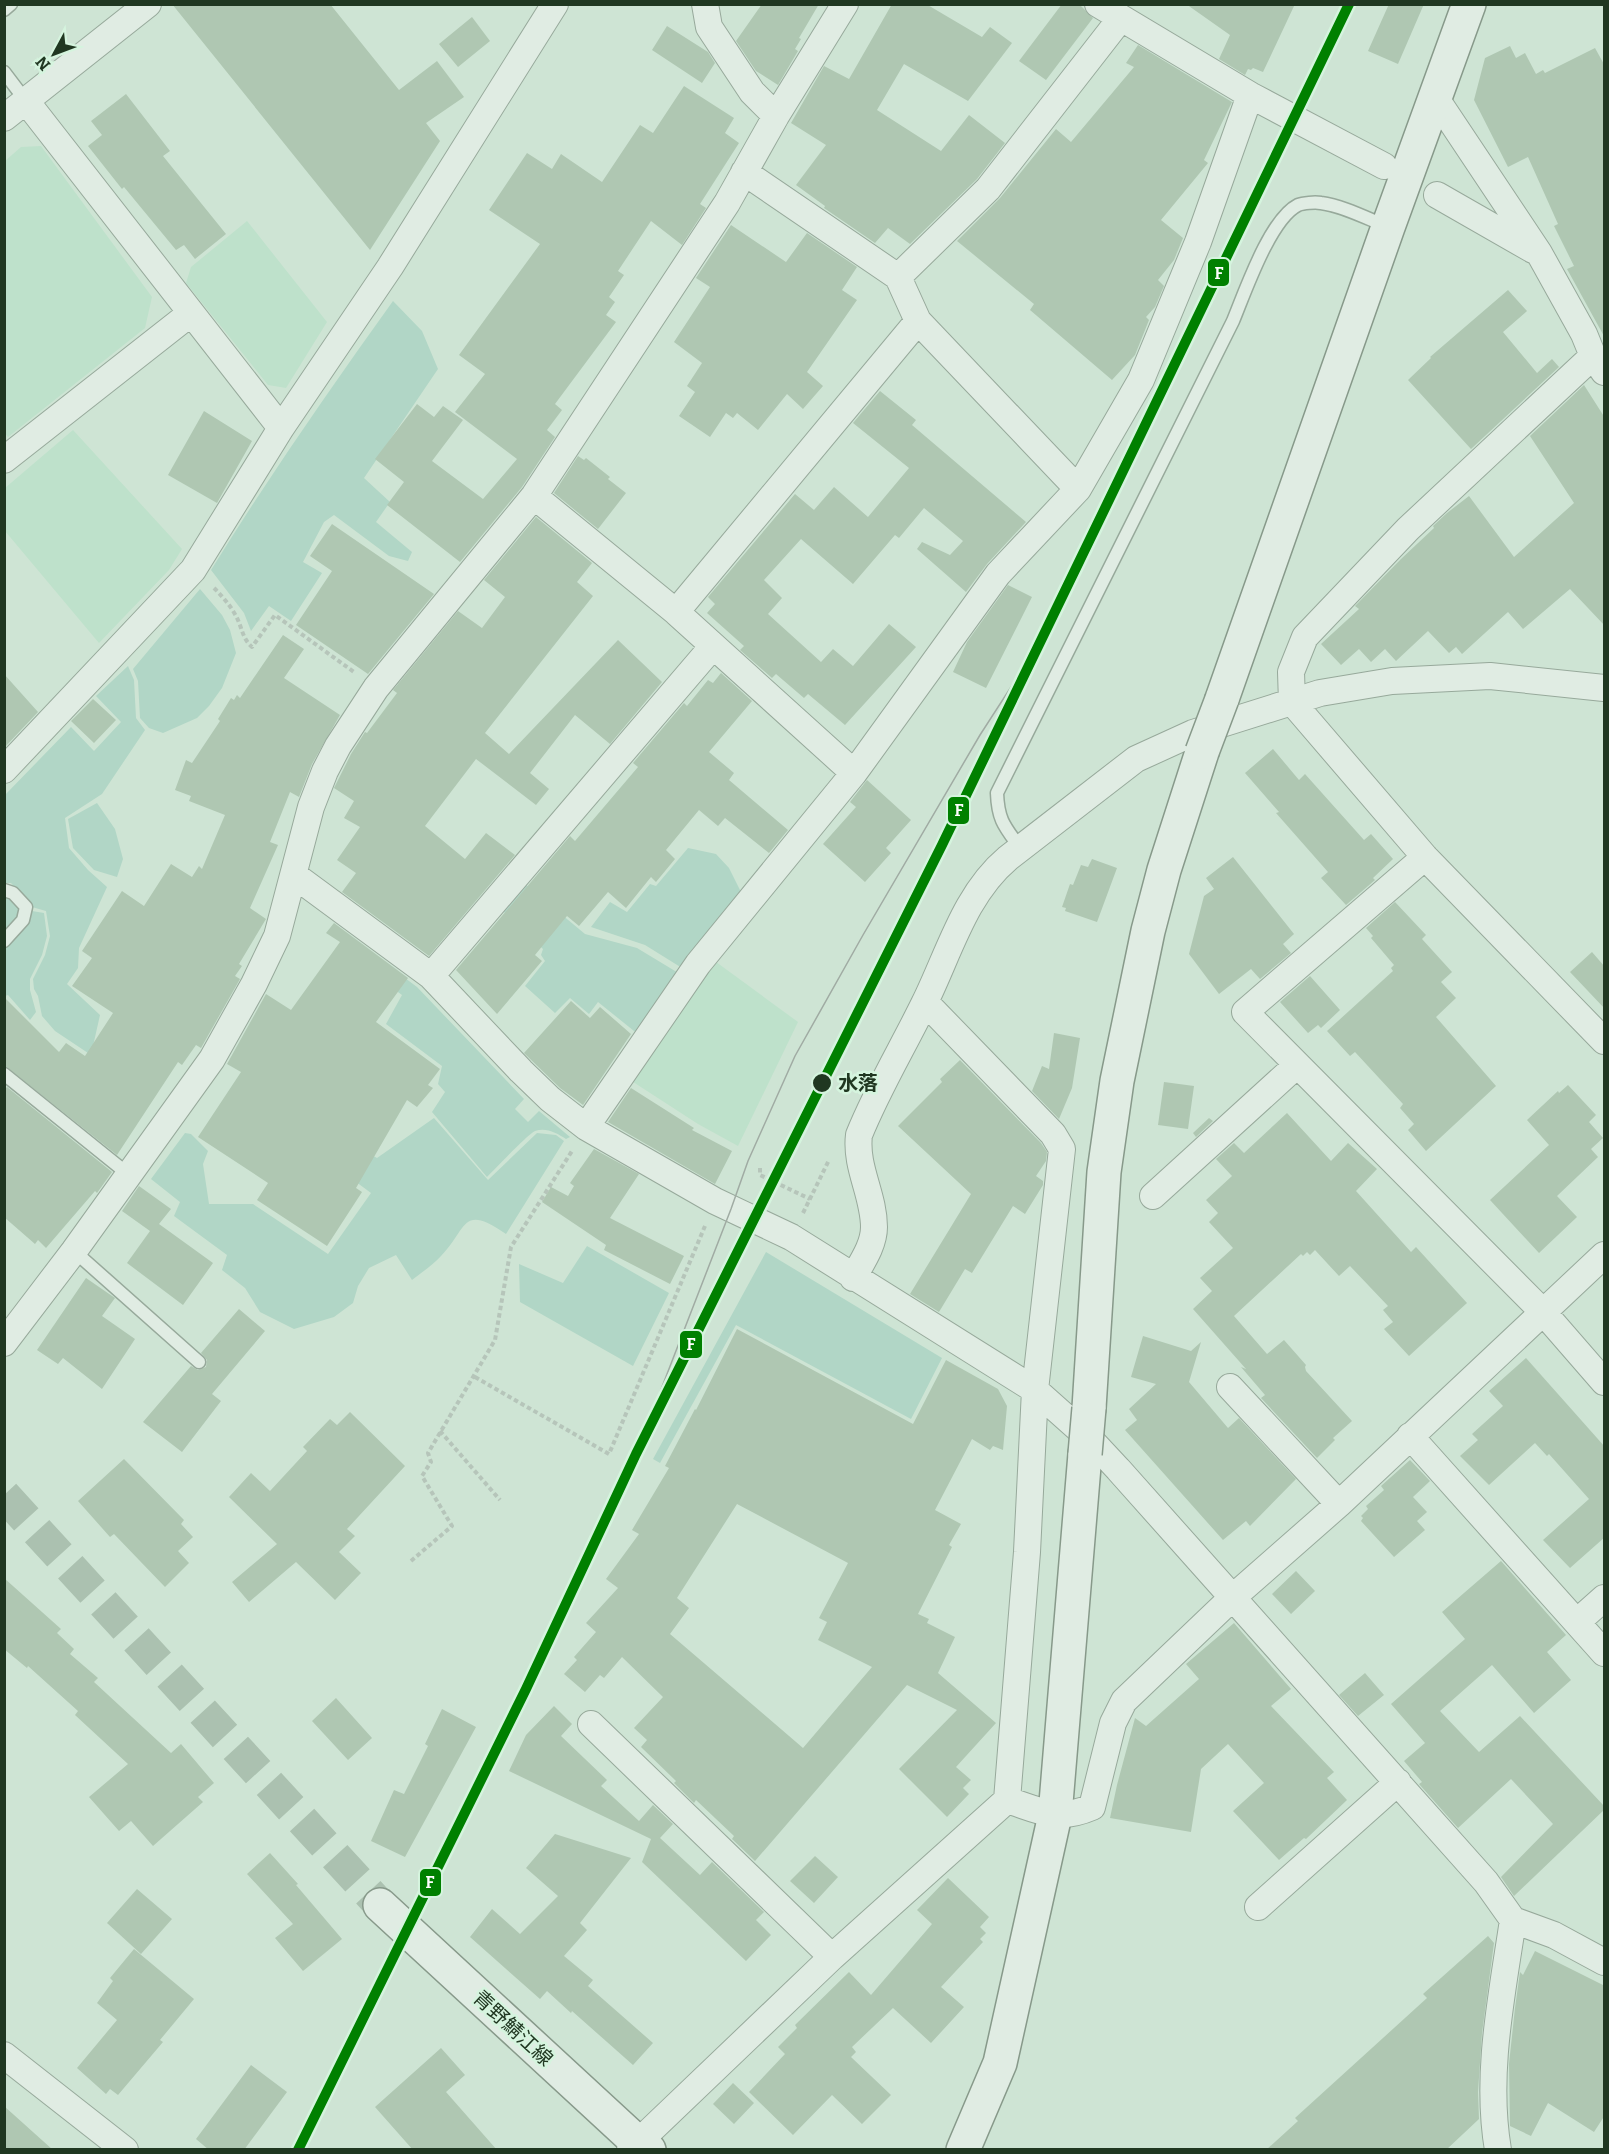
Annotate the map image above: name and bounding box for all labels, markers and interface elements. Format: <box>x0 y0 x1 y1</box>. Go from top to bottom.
north arrow <box>24 24 84 84</box>
text: N <box>32 53 54 74</box>
line badge: F <box>1207 258 1230 287</box>
text: F <box>1215 264 1224 283</box>
line badge: F <box>947 796 970 825</box>
text: F <box>955 801 964 820</box>
place label: 水落 <box>838 1071 878 1095</box>
marker: 水落 <box>811 1072 833 1094</box>
line badge: F <box>679 1330 703 1359</box>
text: F <box>687 1335 696 1354</box>
line badge: F <box>419 1868 442 1897</box>
text: F <box>426 1873 435 1892</box>
street label: 青野鯖江線 <box>468 1985 558 2071</box>

